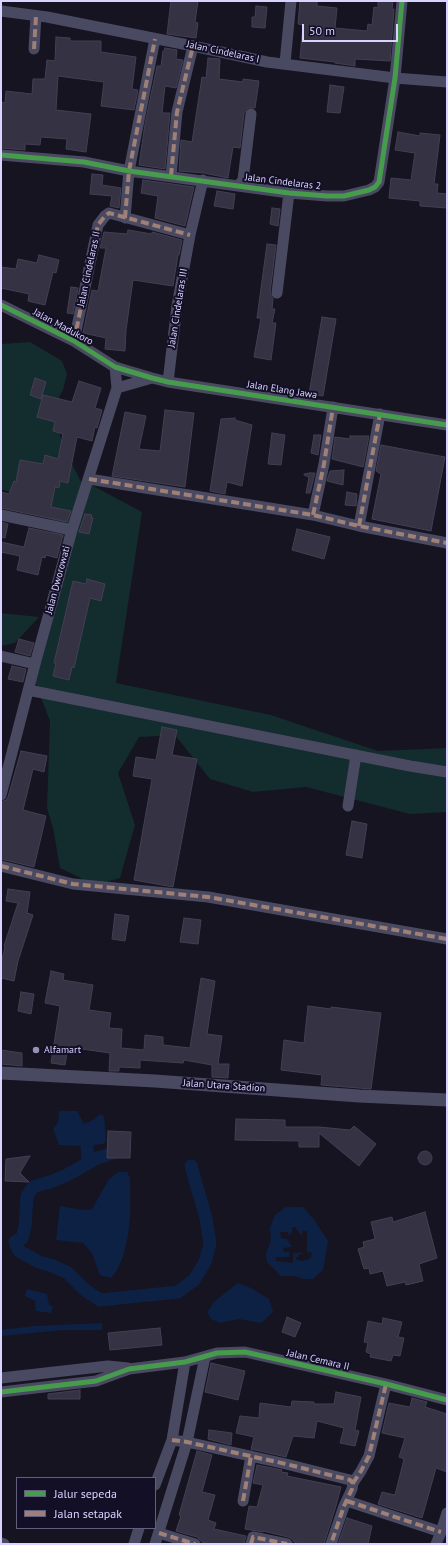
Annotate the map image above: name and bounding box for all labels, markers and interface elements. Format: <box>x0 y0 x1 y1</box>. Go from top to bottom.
scale bar <box>304 16 400 42</box>
text: 50 m <box>309 23 335 38</box>
street label: Jalan Cindelaras I <box>185 38 261 66</box>
street label: Jalan Cindelaras 2 <box>244 171 322 193</box>
street label: Jalan Cindelaras II <box>75 230 103 308</box>
street label: Jalan Cindelaras III <box>166 268 190 348</box>
street label: Jalan Madukoro <box>31 306 95 348</box>
street label: Jalan Elang Jawa <box>246 379 318 401</box>
street label: Jalan Dworowati <box>43 545 73 615</box>
place label: Alfamart <box>44 1044 81 1056</box>
marker: Alfamart <box>31 1045 41 1055</box>
street label: Jalan Utara Stadion <box>183 1077 265 1095</box>
street label: Jalan Cemara II <box>285 1347 351 1373</box>
legend <box>16 1477 156 1529</box>
text: Jalur sepeda <box>54 1486 117 1501</box>
text: Jalan setapak <box>54 1506 122 1521</box>

